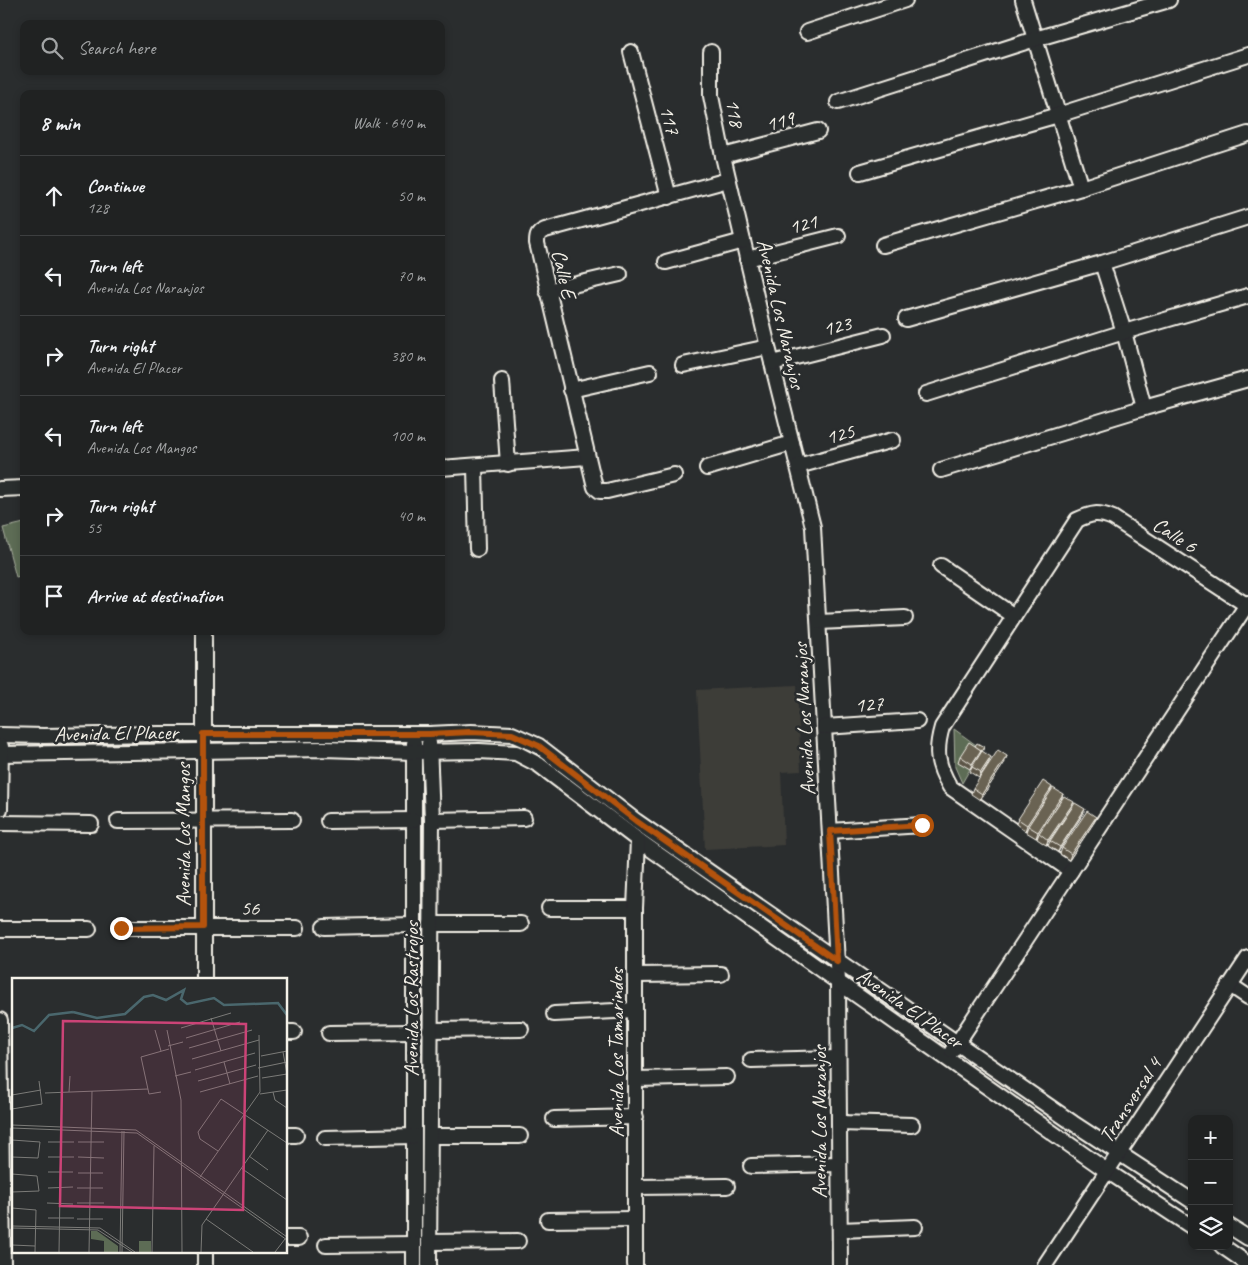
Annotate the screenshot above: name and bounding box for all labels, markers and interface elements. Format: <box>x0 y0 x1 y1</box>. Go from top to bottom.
search box <box>20 20 445 75</box>
icon: search <box>38 34 66 62</box>
text: Search here <box>78 36 155 60</box>
street label: 118 <box>720 97 751 132</box>
street label: 117 <box>654 103 687 139</box>
street label: 119 <box>763 104 799 137</box>
text: 8 min <box>40 110 80 136</box>
text: Walk · 640 m <box>353 113 425 133</box>
text: Continue <box>87 174 144 198</box>
icon: ahead <box>40 182 68 210</box>
text: 50 m <box>398 186 425 206</box>
text: 128 <box>87 198 109 218</box>
street label: 121 <box>786 208 821 240</box>
street label: Avenida Los Naranjos <box>751 237 811 393</box>
street label: Calle E <box>546 247 583 304</box>
text: Turn left <box>87 254 142 278</box>
icon: left <box>40 262 68 290</box>
text: 70 m <box>398 266 425 286</box>
text: Avenida Los Naranjos <box>87 278 204 298</box>
street label: 123 <box>820 310 855 342</box>
text: Turn right <box>87 334 154 358</box>
icon: right <box>40 342 68 370</box>
text: 380 m <box>391 346 425 366</box>
text: Avenida El Placer <box>87 358 181 378</box>
text: Turn left <box>87 414 142 438</box>
street label: 125 <box>823 417 859 450</box>
icon: left <box>40 422 68 450</box>
text: 100 m <box>391 426 425 446</box>
text: Avenida Los Mangos <box>87 438 196 458</box>
text: Turn right <box>87 494 154 518</box>
icon: right <box>40 502 68 530</box>
text: 40 m <box>398 506 425 526</box>
street label: Calle 6 <box>1148 511 1202 559</box>
text: 55 <box>87 518 101 538</box>
icon: arrive <box>40 582 68 610</box>
text: Arrive at destination <box>87 584 223 608</box>
street label: Avenida Los Naranjos <box>787 640 821 796</box>
street label: 127 <box>854 690 886 718</box>
street label: Avenida El Placer <box>54 719 181 747</box>
street label: Avenida Los Mangos <box>170 762 196 907</box>
route start <box>911 814 934 837</box>
street label: 56 <box>240 895 260 921</box>
route end <box>110 917 133 940</box>
street label: Avenida Los Rastrojos <box>398 920 424 1076</box>
street label: Avenida El Placer <box>852 962 970 1056</box>
street label: Avenida Los Tamarindos <box>603 967 629 1138</box>
inset map <box>12 978 288 1252</box>
street label: Avenida Los Naranjos <box>806 1044 832 1198</box>
street label: Transversal 4 <box>1093 1050 1169 1147</box>
map controls <box>1188 1115 1233 1250</box>
button: + <box>1188 1115 1233 1160</box>
button: − <box>1188 1160 1233 1205</box>
button: layers <box>1188 1205 1233 1250</box>

